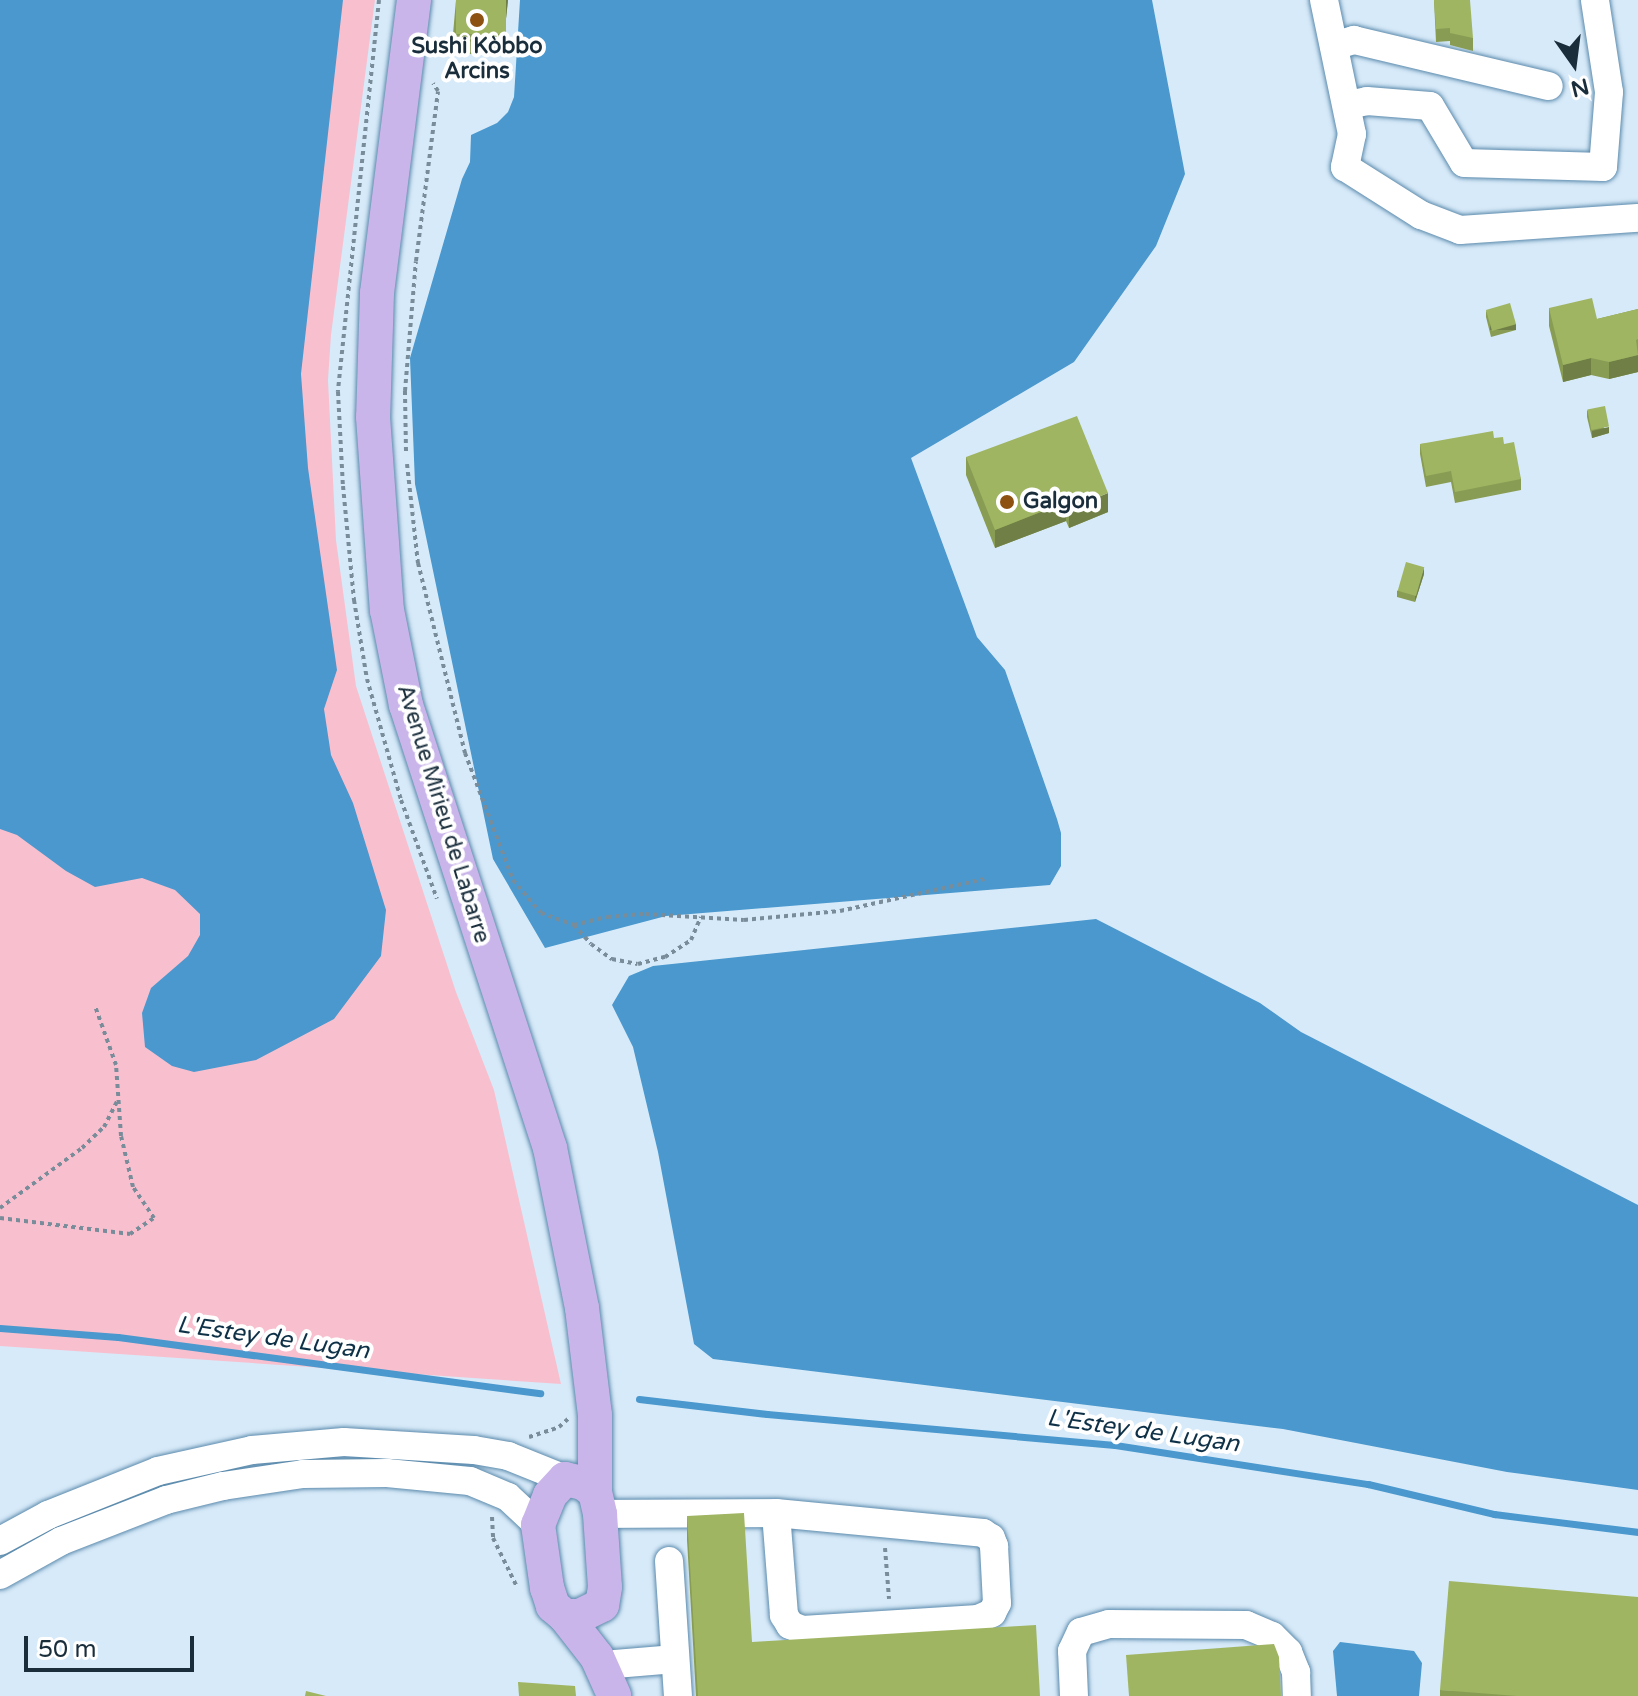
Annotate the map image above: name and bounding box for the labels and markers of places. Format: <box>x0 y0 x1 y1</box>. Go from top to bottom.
marker: Sushi Kòbbo Arcins <box>468 11 486 29</box>
place label: Sushi Kòbbo Arcins <box>411 33 543 84</box>
place label: Galgon <box>1023 489 1098 515</box>
marker: Galgon <box>998 493 1016 511</box>

